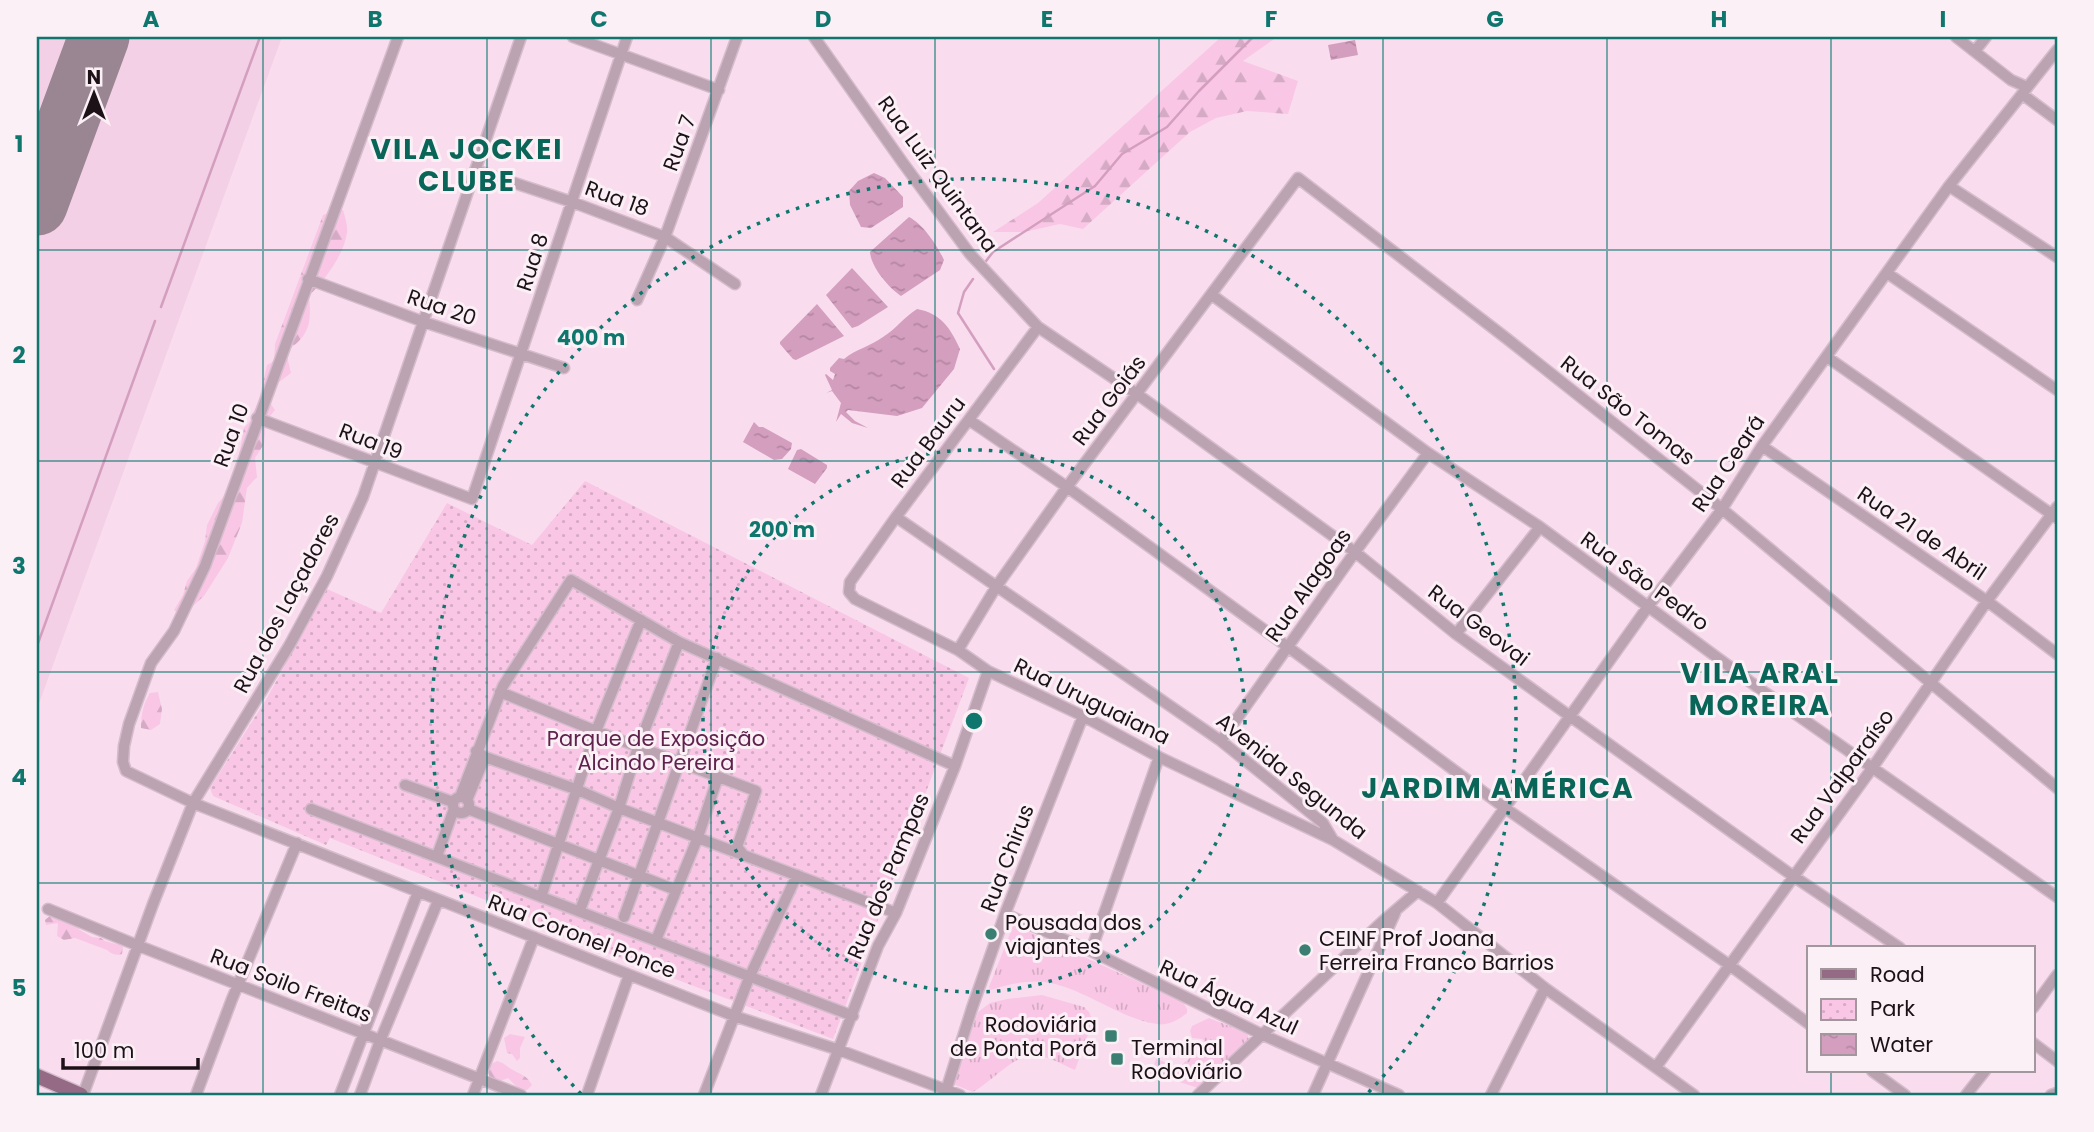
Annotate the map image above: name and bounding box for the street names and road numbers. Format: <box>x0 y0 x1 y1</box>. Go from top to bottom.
street label: Rua Luiz Quintana <box>871 90 1005 258</box>
street label: Rua 7 <box>656 111 702 175</box>
street label: Rua 18 <box>581 173 653 223</box>
street label: Rua 8 <box>509 229 555 295</box>
street label: Rua 20 <box>404 282 480 332</box>
street label: Rua São Tomas <box>1555 348 1701 472</box>
street label: Rua Goiás <box>1065 349 1153 451</box>
street label: Rua Bauru <box>884 390 972 494</box>
street label: Rua 10 <box>206 399 256 471</box>
street label: Rua Ceará <box>1685 409 1771 517</box>
street label: Rua 19 <box>335 416 407 466</box>
street label: Rua 21 de Abril <box>1852 479 1992 587</box>
street label: Rua dos Laçadores <box>226 508 346 698</box>
street label: Rua Alagoas <box>1258 522 1358 648</box>
street label: Rua São Pedro <box>1575 525 1715 637</box>
street label: Rua Geovai <box>1422 577 1536 673</box>
street label: Rua Uruguaiana <box>1009 651 1175 751</box>
street label: Rua Valparaíso <box>1783 703 1901 849</box>
street label: Avenida Segunda <box>1210 706 1374 846</box>
street label: Rua dos Pampas <box>840 789 936 963</box>
street label: Rua Chirus <box>973 800 1041 916</box>
street label: Rua Coronel Ponce <box>484 887 680 985</box>
street label: Rua Soilo Freitas <box>206 941 376 1029</box>
street label: Rua Água Azul <box>1155 952 1303 1042</box>

